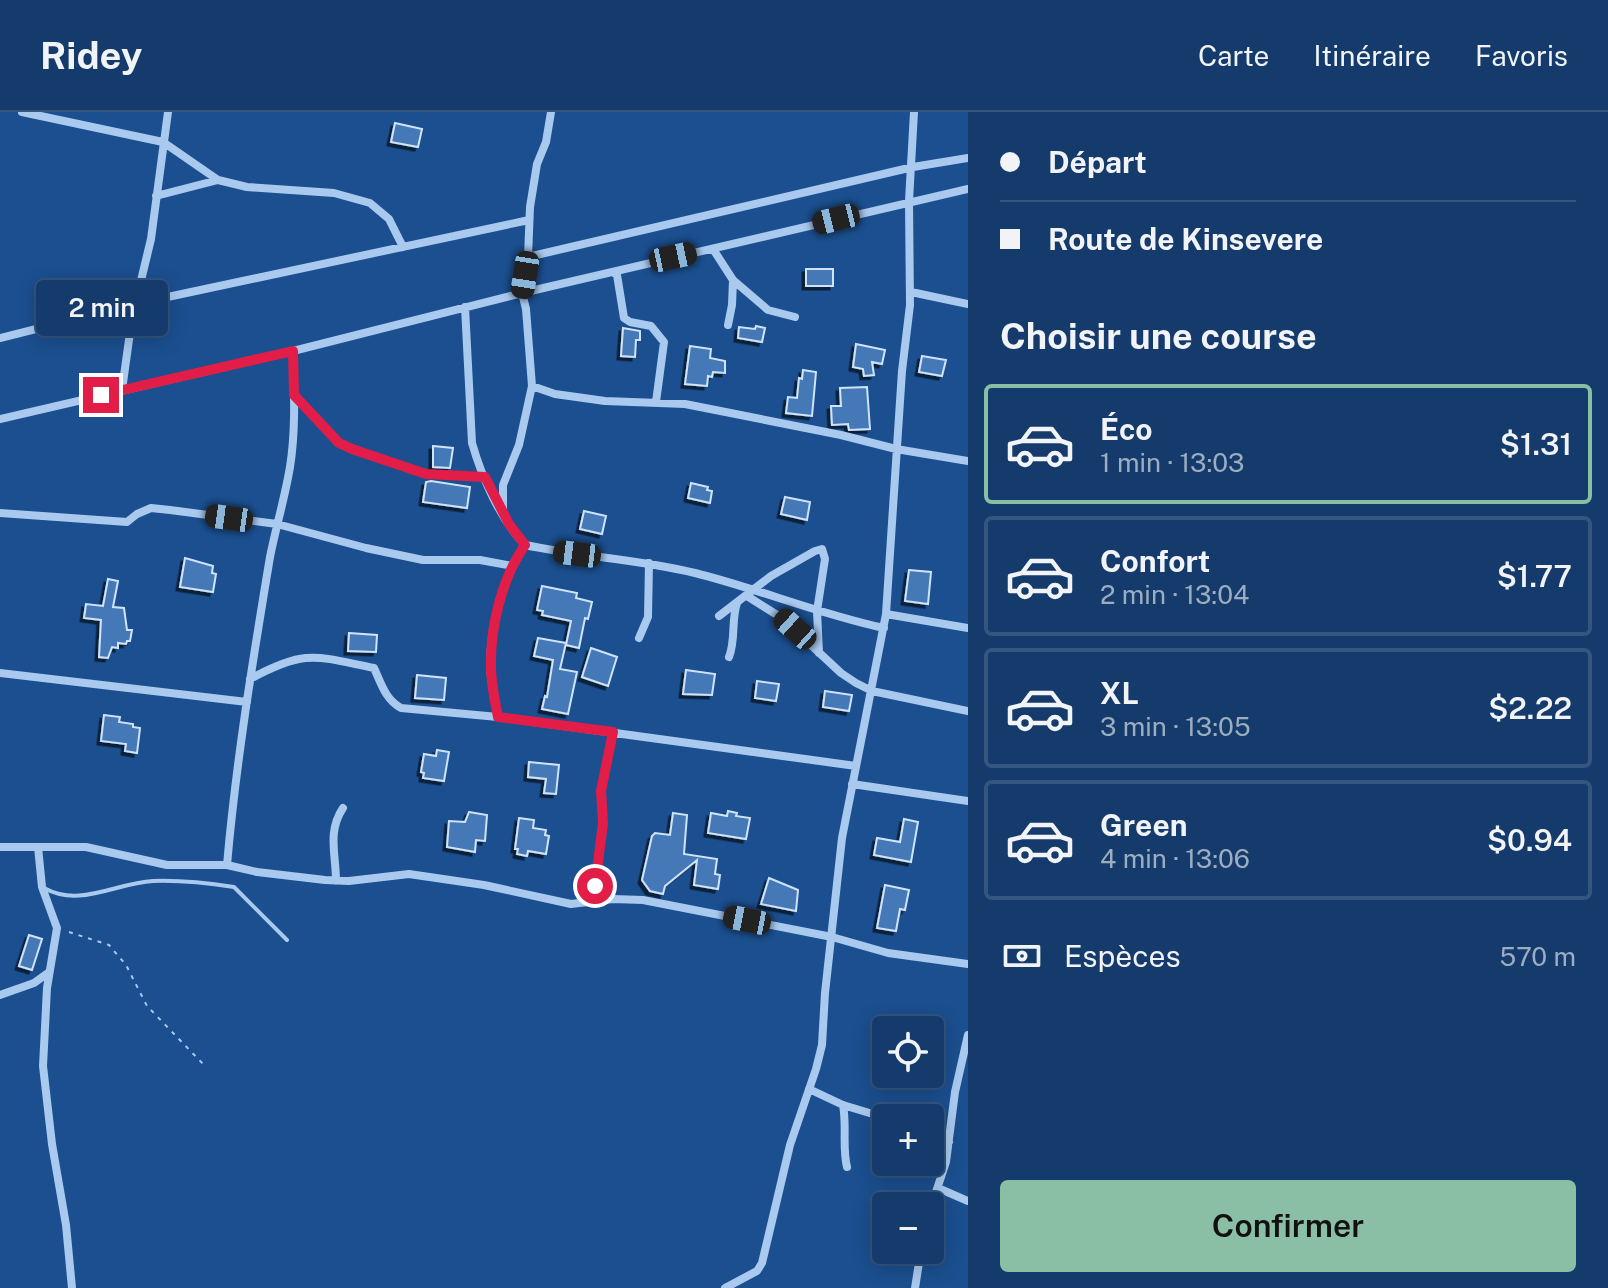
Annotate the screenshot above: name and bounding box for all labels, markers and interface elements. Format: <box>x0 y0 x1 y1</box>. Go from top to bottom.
text: Ridey <box>40 33 142 78</box>
text: Carte <box>1198 39 1269 72</box>
text: Itinéraire <box>1313 39 1431 72</box>
text: Favoris <box>1475 39 1568 72</box>
text: Départ <box>1048 144 1147 180</box>
car <box>810 202 862 236</box>
text: Route de Kinsevere <box>1048 221 1323 257</box>
car <box>647 240 699 274</box>
car <box>509 249 541 301</box>
callout: 2 min <box>35 279 167 335</box>
text: 2 min <box>68 292 136 323</box>
text: Choisir une course <box>1000 315 1317 357</box>
route end <box>83 377 119 413</box>
icon: car <box>1004 408 1076 480</box>
text: Éco <box>1100 411 1153 447</box>
text: $1.31 <box>1500 426 1572 462</box>
text: 1 min · 13:03 <box>1100 447 1244 478</box>
car <box>204 503 254 533</box>
car <box>552 539 602 569</box>
icon: car <box>1004 540 1076 612</box>
text: Confort <box>1100 543 1210 579</box>
text: $1.77 <box>1497 558 1572 594</box>
text: 2 min · 13:04 <box>1100 579 1249 610</box>
car <box>769 604 821 654</box>
icon: car <box>1004 672 1076 744</box>
text: XL <box>1100 675 1139 711</box>
text: $2.22 <box>1488 690 1572 726</box>
text: 3 min · 13:05 <box>1100 711 1251 742</box>
icon: car <box>1004 804 1076 876</box>
text: Green <box>1100 807 1187 843</box>
text: $0.94 <box>1487 822 1572 858</box>
text: 4 min · 13:06 <box>1100 843 1250 874</box>
route start <box>577 868 613 904</box>
car <box>721 904 773 936</box>
icon: cash <box>1000 934 1044 978</box>
text: Espèces <box>1064 938 1181 974</box>
text: 570 m <box>1500 941 1576 972</box>
map controls <box>872 1016 944 1264</box>
button: locate <box>872 1016 944 1088</box>
button: + <box>872 1104 944 1176</box>
button: Confirmer <box>1000 1180 1576 1272</box>
button: − <box>872 1192 944 1264</box>

